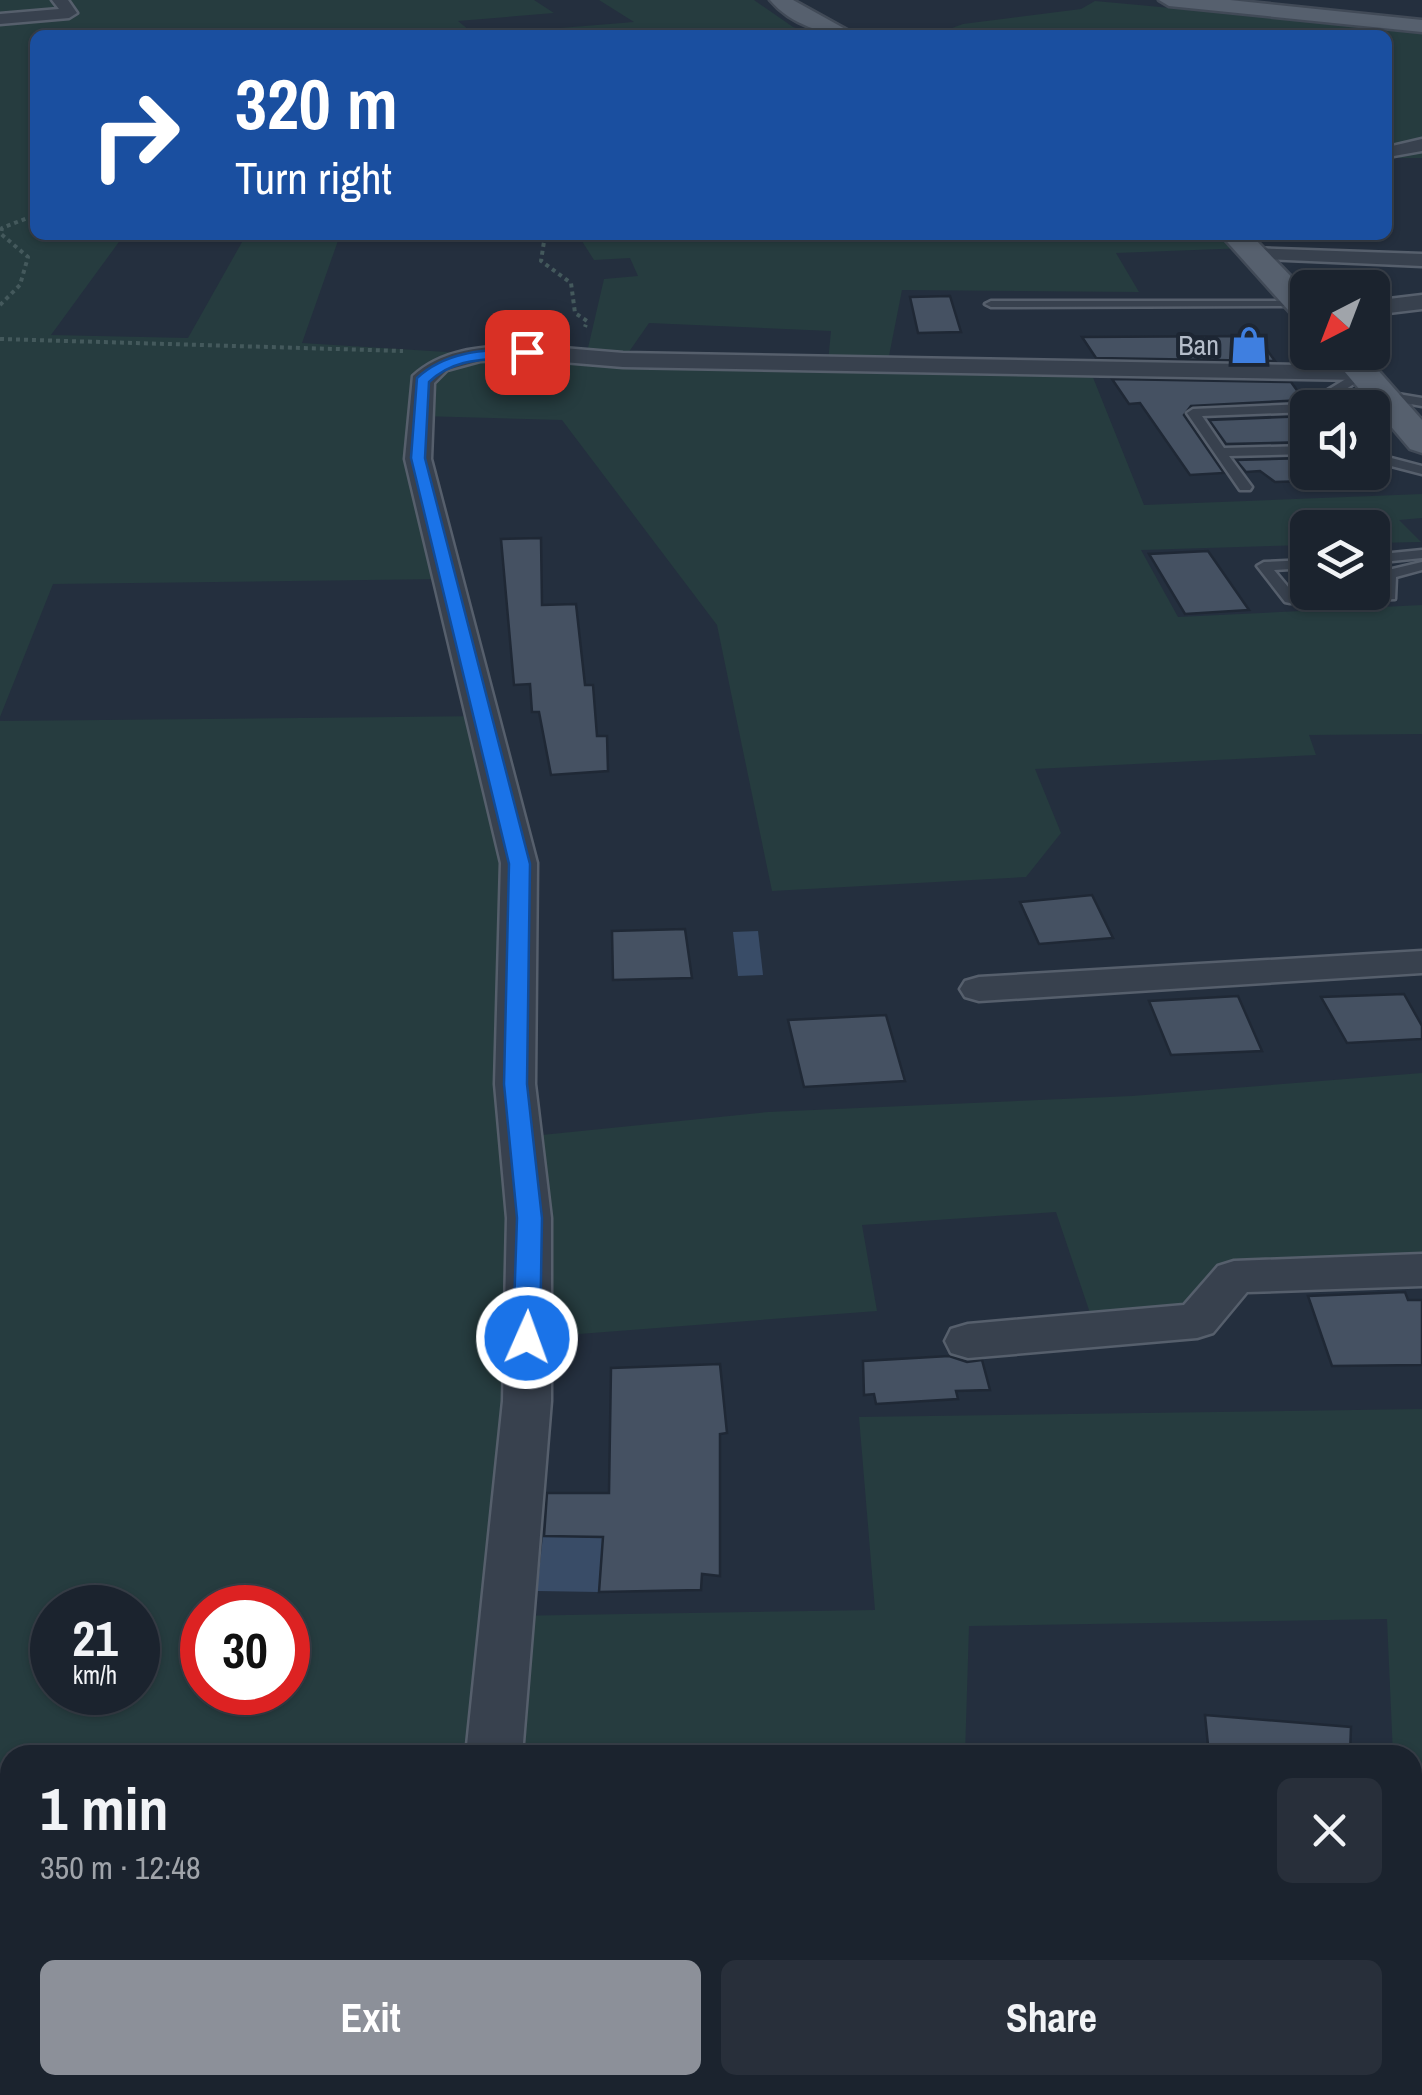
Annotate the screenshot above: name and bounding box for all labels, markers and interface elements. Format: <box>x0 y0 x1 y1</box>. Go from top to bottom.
text: 320 m <box>235 57 398 151</box>
icon: right <box>70 70 200 200</box>
text: Turn right <box>235 147 392 208</box>
north arrow <box>1290 270 1390 370</box>
map controls <box>1290 270 1390 610</box>
pin <box>485 310 570 395</box>
shop icon: Ban <box>1228 324 1270 366</box>
icon: arrive <box>500 325 555 380</box>
place label: Ban <box>1178 326 1219 364</box>
button: sound <box>1290 390 1390 490</box>
button: layers <box>1290 510 1390 610</box>
position arrow <box>475 1286 579 1390</box>
speed limit sign: 30 <box>180 1585 310 1715</box>
text: 21 <box>72 1604 118 1672</box>
text: km/h <box>73 1658 117 1692</box>
text: 1 min <box>40 1768 169 1849</box>
button: close <box>1277 1778 1382 1883</box>
text: 350 m · 12:48 <box>40 1846 200 1889</box>
button: Exit <box>40 1960 701 2075</box>
button: Share <box>721 1960 1382 2075</box>

